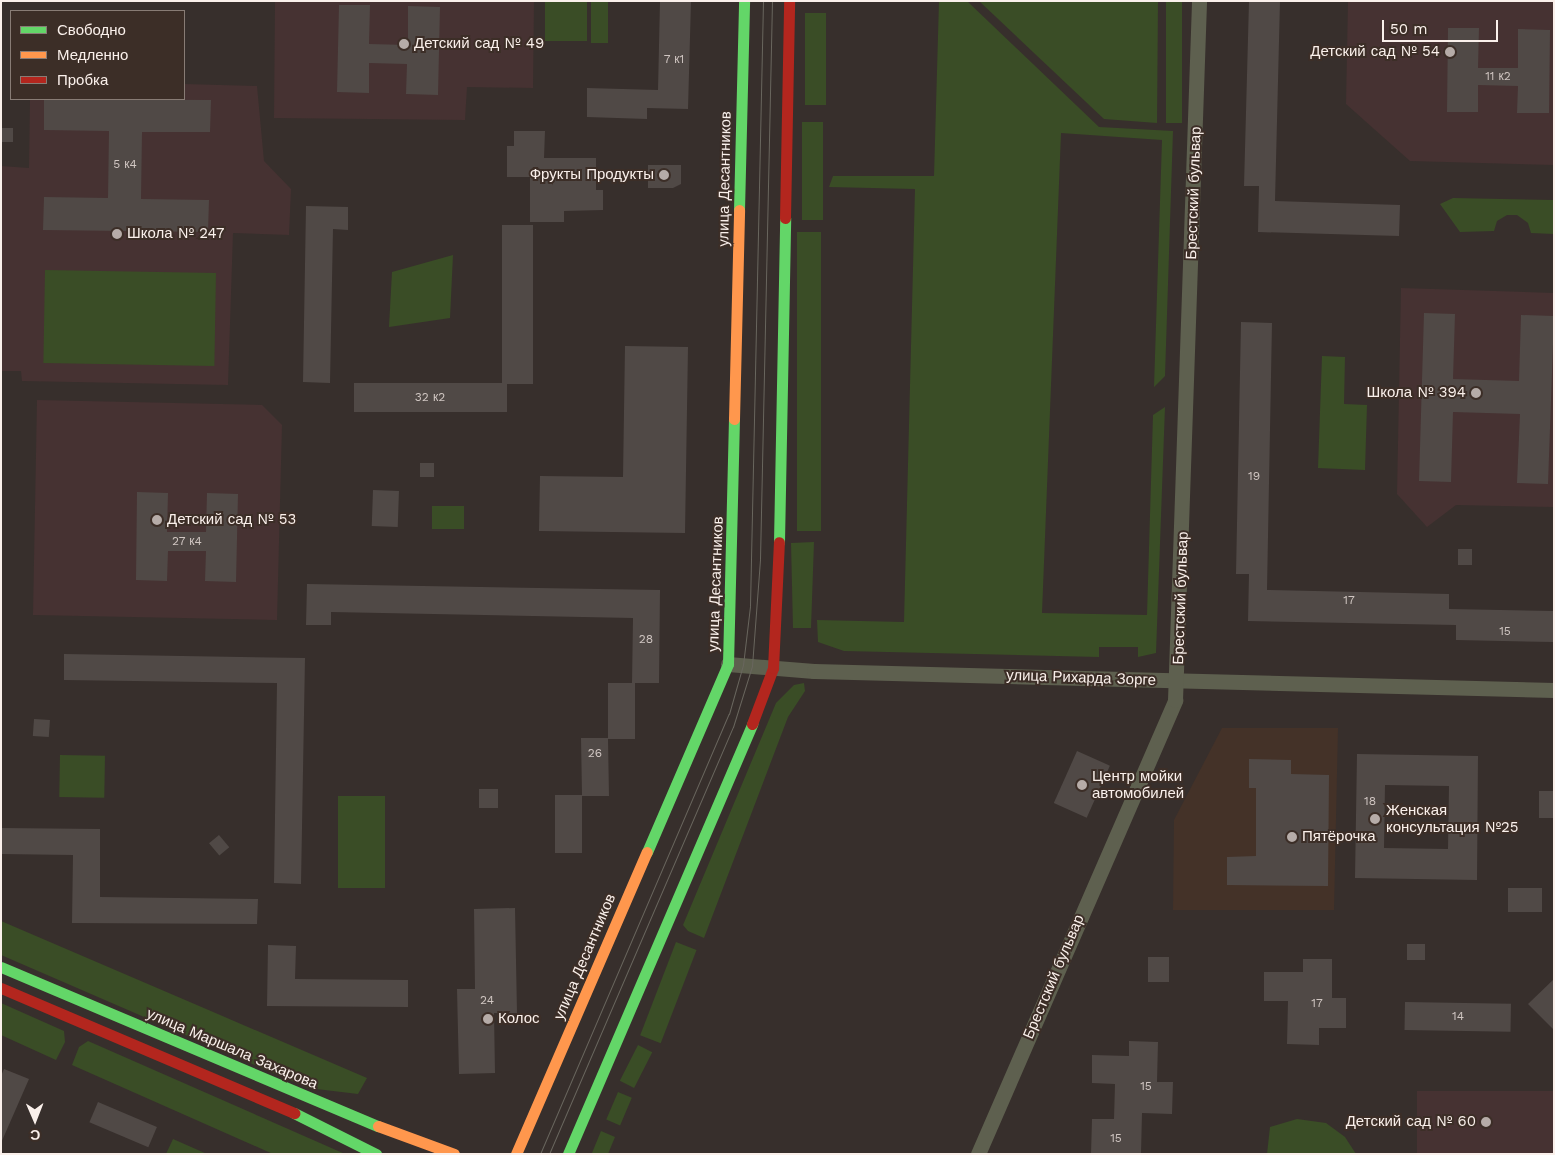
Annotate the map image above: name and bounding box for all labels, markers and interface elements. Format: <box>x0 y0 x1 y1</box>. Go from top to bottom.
legend <box>10 10 185 100</box>
scale bar <box>1385 10 1501 42</box>
text: 50 m <box>1390 20 1427 38</box>
text: Свободно <box>57 21 126 39</box>
place label: Детский сад № 49 <box>414 35 544 53</box>
marker: Детский сад № 49 <box>398 38 410 50</box>
place label: Детский сад № 54 <box>1310 43 1440 61</box>
text: Медленно <box>57 46 128 64</box>
marker: Детский сад № 54 <box>1444 46 1456 58</box>
house number: 7 к1 <box>664 53 684 67</box>
house number: 11 к2 <box>1485 70 1511 84</box>
text: Пробка <box>57 71 108 89</box>
street label: улица Десантников <box>715 111 735 247</box>
street label: Брестский бульвар <box>1183 126 1205 260</box>
house number: 5 к4 <box>113 158 137 172</box>
place label: Фрукты Продукты <box>530 166 654 184</box>
marker: Фрукты Продукты <box>658 169 670 181</box>
place label: Школа № 247 <box>127 225 224 243</box>
marker: Школа № 247 <box>111 228 123 240</box>
place label: Школа № 394 <box>1367 384 1466 402</box>
marker: Школа № 394 <box>1470 387 1482 399</box>
house number: 32 к2 <box>415 391 445 405</box>
house number: 19 <box>1248 470 1260 484</box>
place label: Детский сад № 53 <box>167 511 296 529</box>
marker: Детский сад № 53 <box>151 514 163 526</box>
street label: улица Десантников <box>705 516 727 652</box>
street label: Брестский бульвар <box>1170 531 1192 665</box>
house number: 27 к4 <box>172 535 202 549</box>
house number: 17 <box>1343 594 1355 608</box>
house number: 15 <box>1499 625 1511 639</box>
house number: 28 <box>639 633 653 647</box>
street label: улица Рихарда Зорге <box>1006 666 1156 690</box>
house number: 26 <box>588 747 602 761</box>
place label: Центр мойки автомобилей <box>1092 767 1184 802</box>
marker: Центр мойки автомобилей <box>1076 779 1088 791</box>
house number: 18 <box>1364 795 1376 809</box>
place label: Женская консультация №25 <box>1386 801 1519 836</box>
marker: Женская консультация №25 <box>1368 812 1382 826</box>
place label: Пятёрочка <box>1302 828 1376 846</box>
marker: Пятёрочка <box>1286 831 1298 843</box>
street label: улица Десантников <box>550 891 620 1023</box>
street label: Брестский бульвар <box>1020 912 1088 1042</box>
house number: 24 <box>480 994 494 1008</box>
house number: 17 <box>1311 997 1323 1011</box>
street label: улица Маршала Захарова <box>144 1005 320 1093</box>
place label: Колос <box>498 1010 540 1028</box>
house number: 14 <box>1452 1010 1464 1024</box>
marker: Колос <box>482 1013 494 1025</box>
house number: 15 <box>1140 1080 1152 1094</box>
north arrow <box>10 1095 60 1145</box>
place label: Детский сад № 60 <box>1346 1113 1476 1131</box>
marker: Детский сад № 60 <box>1480 1116 1492 1128</box>
text: С <box>30 1127 40 1143</box>
house number: 15 <box>1110 1132 1122 1146</box>

